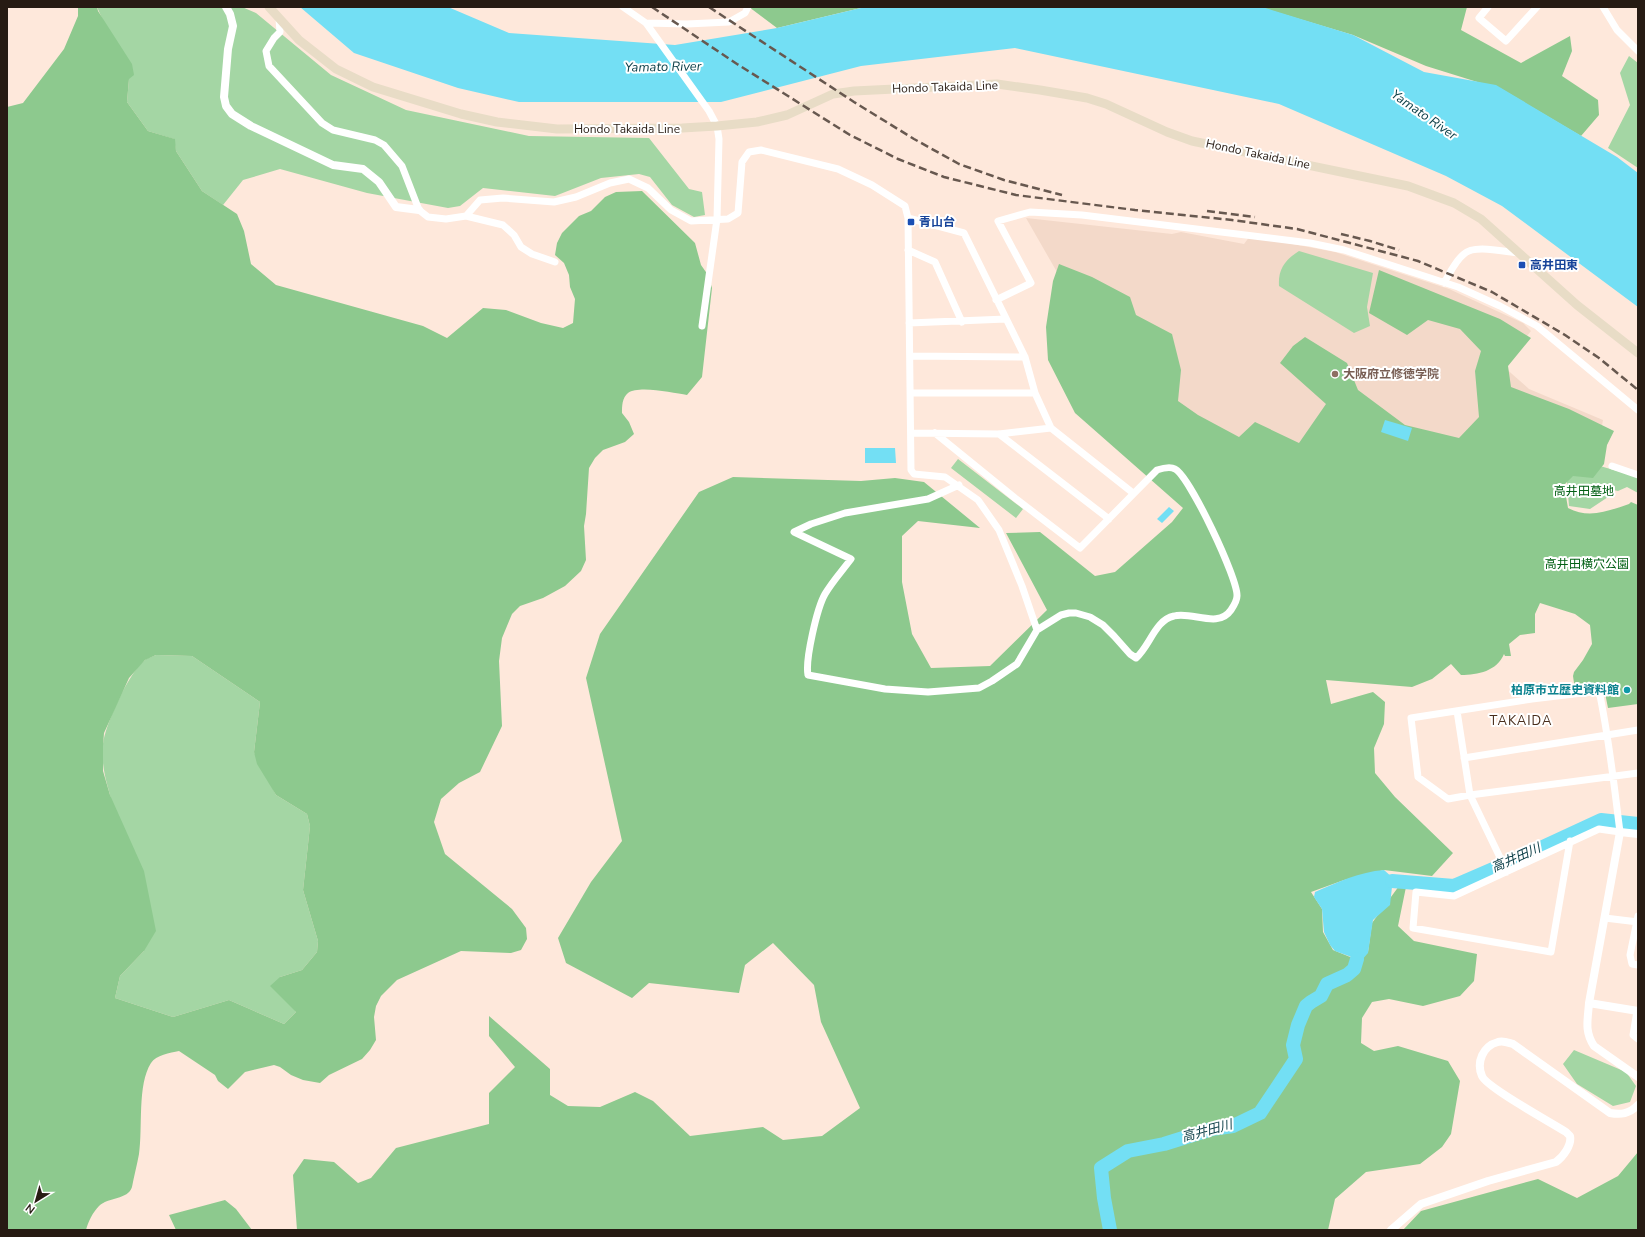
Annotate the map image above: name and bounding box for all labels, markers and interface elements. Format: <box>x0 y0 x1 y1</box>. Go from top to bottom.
water label: Yamato River <box>625 57 702 77</box>
street label: Hondo Takaida Line <box>892 77 998 97</box>
water label: Yamato River <box>1387 86 1461 145</box>
street label: Hondo Takaida Line <box>574 121 680 137</box>
street label: Hondo Takaida Line <box>1204 135 1312 173</box>
place label: 青山台 <box>919 214 955 230</box>
marker: 青山台 <box>906 217 916 227</box>
place label: 高井田東 <box>1530 257 1578 273</box>
marker: 高井田東 <box>1517 260 1527 270</box>
place label: 大阪府立修徳学院 <box>1343 366 1439 382</box>
marker: 大阪府立修徳学院 <box>1330 369 1340 379</box>
park label: 高井田墓地 <box>1554 483 1614 499</box>
park label: 高井田横穴公園 <box>1545 556 1629 572</box>
place label: 柏原市立歴史資料館 <box>1511 682 1619 698</box>
marker: 柏原市立歴史資料館 <box>1622 685 1632 695</box>
district label: TAKAIDA <box>1490 712 1552 730</box>
water label: 高井田川 <box>1489 838 1545 877</box>
water label: 高井田川 <box>1180 1115 1236 1146</box>
north arrow <box>16 1181 56 1221</box>
text: N <box>22 1200 38 1217</box>

